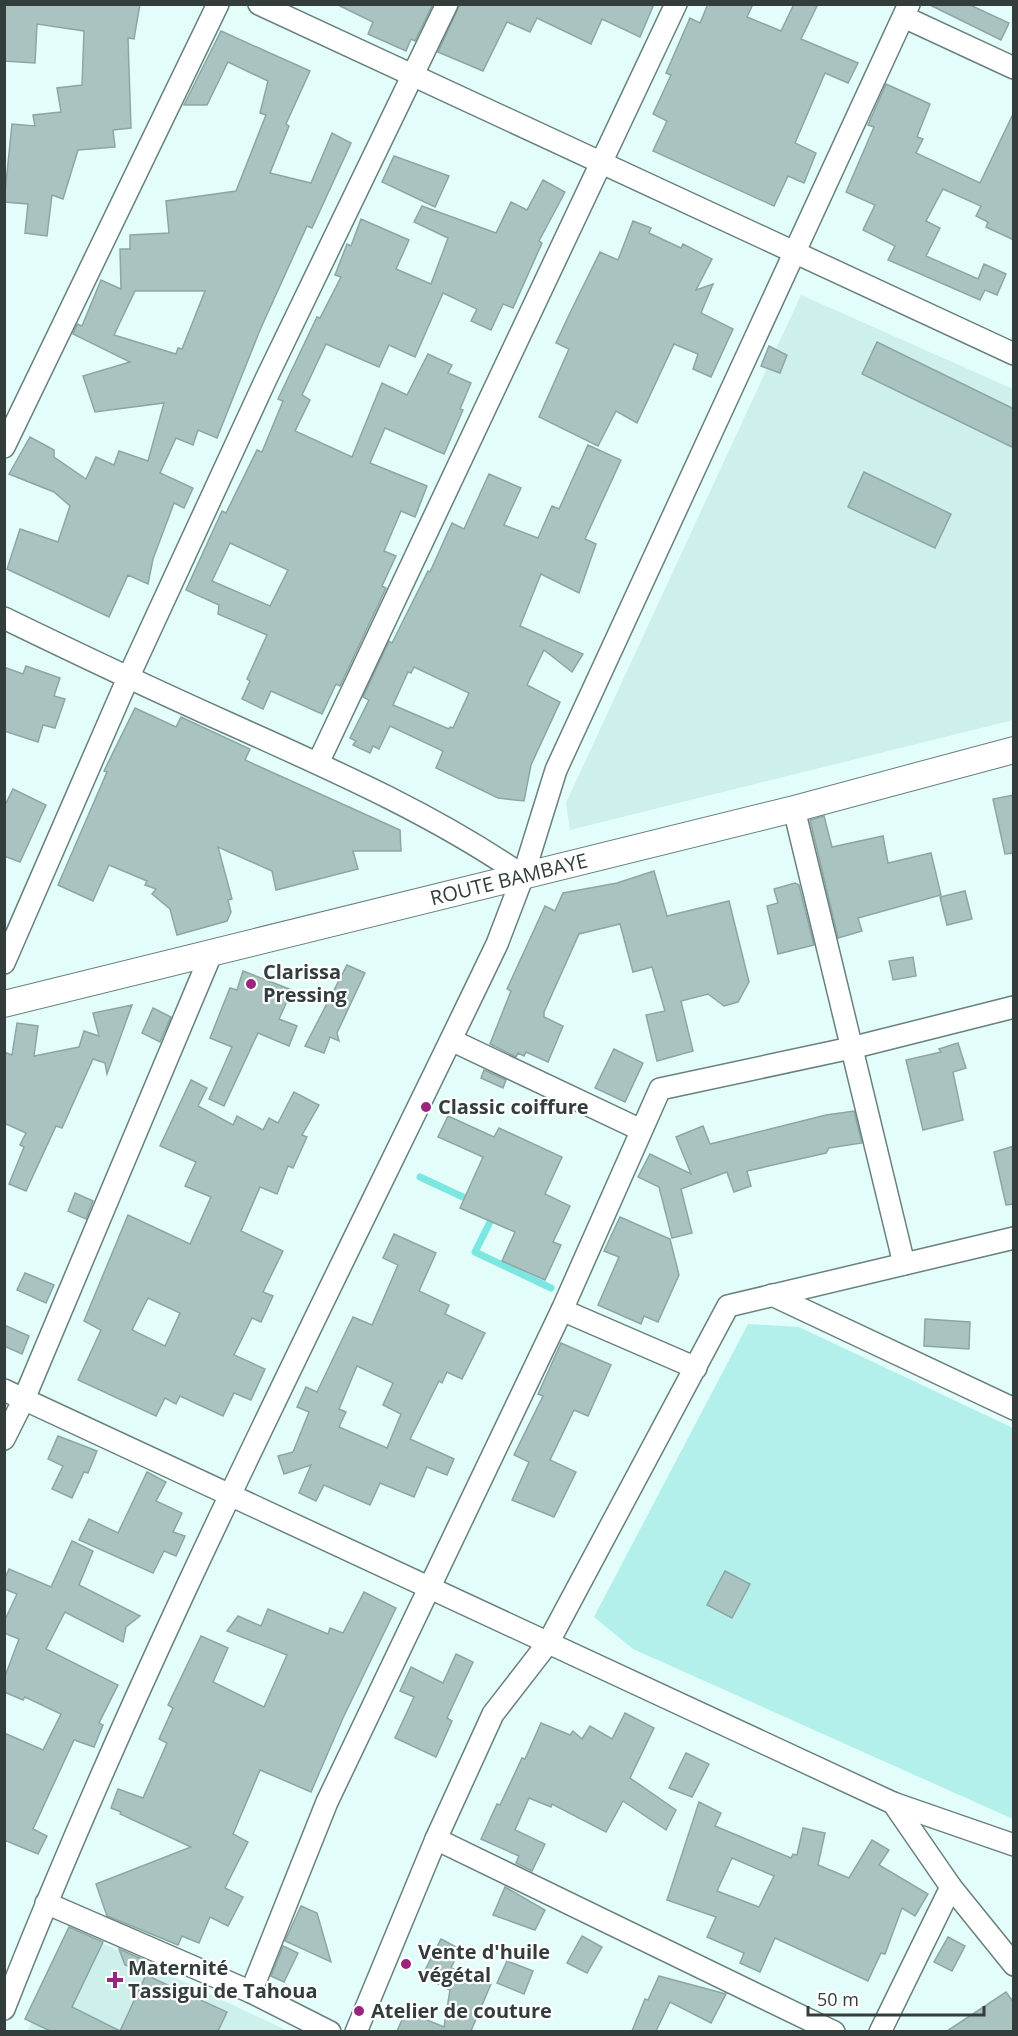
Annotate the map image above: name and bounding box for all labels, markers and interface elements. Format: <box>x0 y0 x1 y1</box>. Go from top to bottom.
street label: ROUTE BAMBAYE <box>427 846 590 911</box>
place label: Clarissa Pressing <box>263 958 348 1008</box>
marker: Clarissa Pressing <box>244 977 258 991</box>
place label: Classic coiffure <box>438 1093 589 1120</box>
marker: Classic coiffure <box>419 1100 433 1114</box>
place label: Vente d'huile végétal <box>418 1938 550 1988</box>
place label: Maternité Tassigui de Tahoua <box>128 1954 317 2004</box>
marker: Vente d'huile végétal <box>399 1957 413 1971</box>
marker: Maternité Tassigui de Tahoua <box>106 1971 124 1989</box>
scale bar <box>808 1979 984 2017</box>
text: 50 m <box>817 1987 859 2011</box>
place label: Atelier de couture <box>371 1997 552 2024</box>
marker: Atelier de couture <box>352 2004 366 2018</box>

